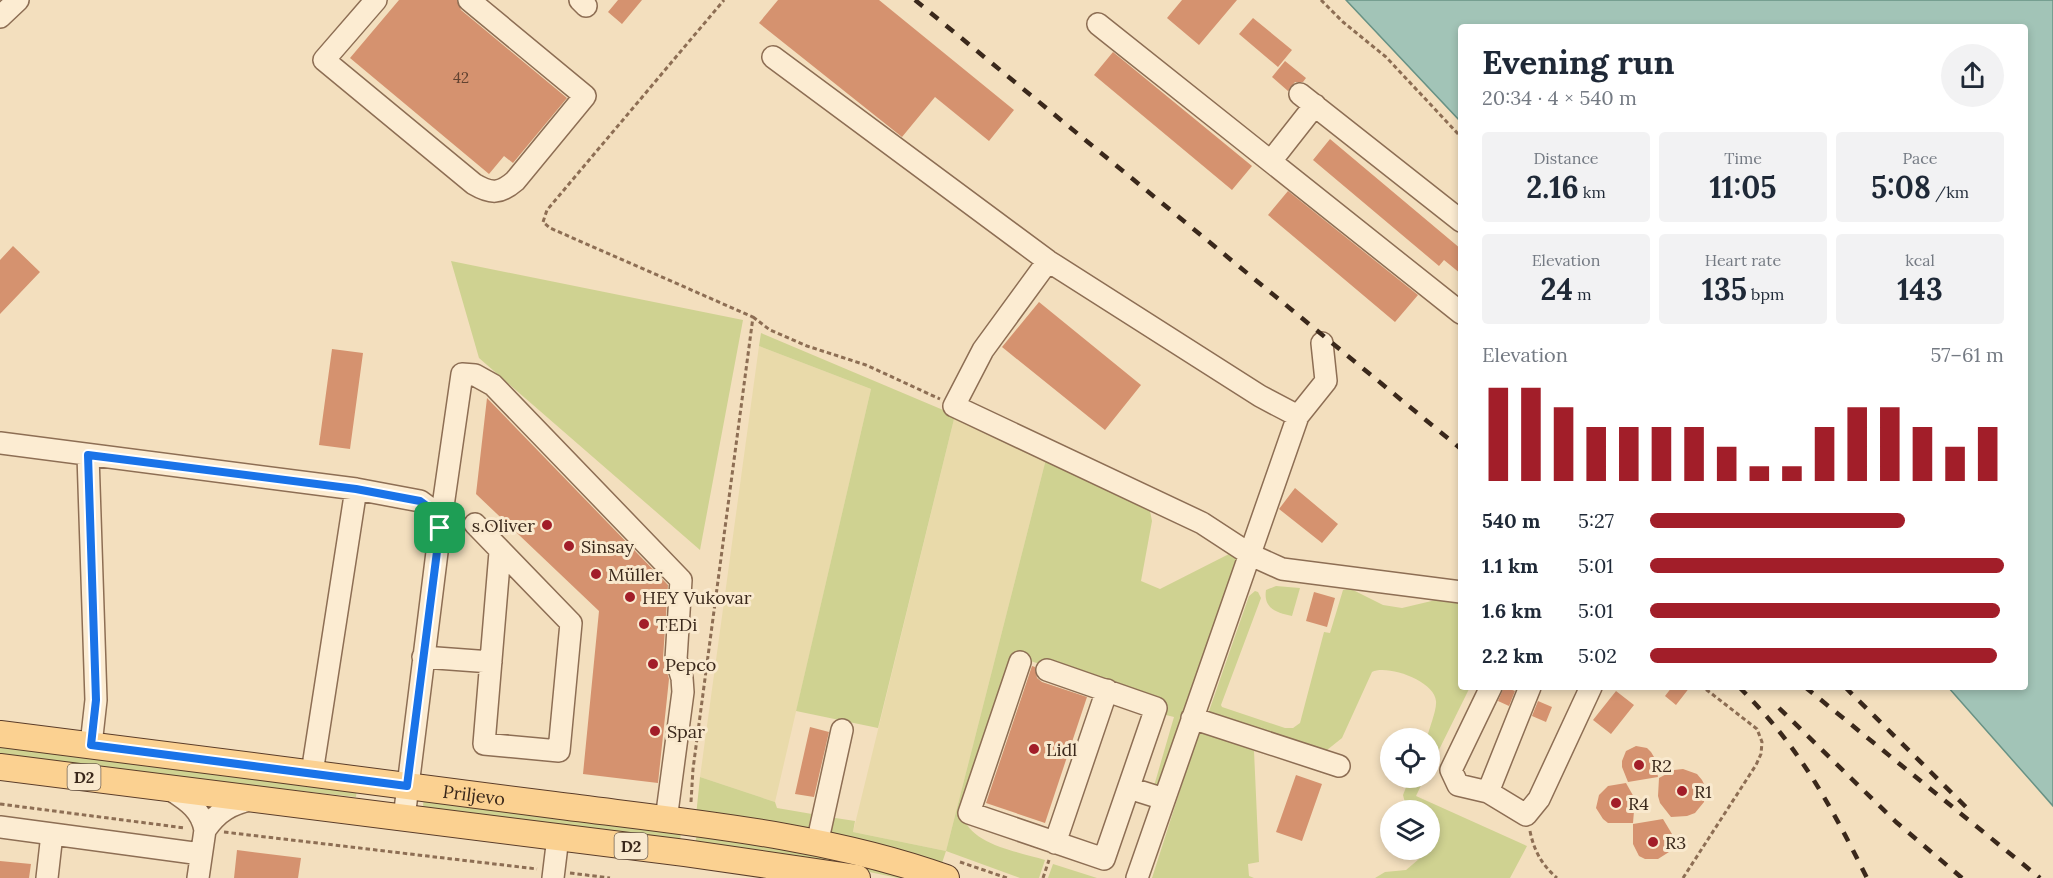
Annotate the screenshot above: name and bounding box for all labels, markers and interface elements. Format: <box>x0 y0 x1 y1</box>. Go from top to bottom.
text: Evening run <box>1482 41 1674 83</box>
button: share <box>1941 44 2004 107</box>
house number: 42 <box>453 68 469 87</box>
text: 20:34 · 4 × 540 m <box>1482 85 1637 110</box>
text: Distance <box>1533 148 1599 168</box>
text: Time <box>1724 148 1762 168</box>
text: Pace <box>1903 148 1937 168</box>
text: 2.16 <box>1526 168 1579 206</box>
text: 11:05 <box>1709 168 1777 206</box>
text: 5:08 <box>1871 168 1931 206</box>
text: km <box>1579 182 1606 202</box>
text: /km <box>1931 182 1969 202</box>
text: Elevation <box>1532 250 1600 270</box>
text: Heart rate <box>1705 250 1781 270</box>
text: kcal <box>1905 250 1935 270</box>
text: 24 <box>1541 270 1573 308</box>
text: 135 <box>1702 270 1747 308</box>
text: 143 <box>1897 270 1943 308</box>
text: m <box>1573 284 1591 304</box>
text: bpm <box>1747 284 1784 304</box>
text: Elevation <box>1482 342 1568 367</box>
text: 57–61 m <box>1930 342 2004 367</box>
pin <box>414 502 465 553</box>
text: 540 m <box>1482 508 1540 533</box>
text: 5:27 <box>1578 508 1614 533</box>
icon: arrive <box>423 511 456 544</box>
place label: s.Oliver <box>472 514 535 537</box>
marker: s.Oliver <box>540 518 554 532</box>
place label: Sinsay <box>581 535 635 558</box>
marker: Sinsay <box>562 539 576 553</box>
text: 1.1 km <box>1482 553 1538 578</box>
text: 5:01 <box>1578 553 1614 578</box>
place label: Müller <box>608 563 663 586</box>
marker: Müller <box>589 567 603 581</box>
place label: HEY Vukovar <box>642 586 752 609</box>
marker: HEY Vukovar <box>623 590 637 604</box>
text: 1.6 km <box>1482 598 1542 623</box>
text: 5:01 <box>1578 598 1614 623</box>
place label: TEDi <box>656 613 697 636</box>
marker: TEDi <box>637 617 651 631</box>
text: 2.2 km <box>1482 643 1544 668</box>
text: 5:02 <box>1578 643 1617 668</box>
place label: Pepco <box>665 653 716 676</box>
marker: Pepco <box>646 657 660 671</box>
place label: Spar <box>667 720 705 743</box>
marker: Spar <box>648 724 662 738</box>
map controls <box>1380 728 1440 860</box>
button: locate <box>1380 728 1440 788</box>
place label: Lidl <box>1046 738 1077 761</box>
marker: Lidl <box>1027 742 1041 756</box>
place label: R2 <box>1651 754 1672 777</box>
marker: R2 <box>1632 758 1646 772</box>
road number: D2 <box>68 764 100 790</box>
street label: Priljevo <box>442 779 507 810</box>
place label: R1 <box>1694 780 1712 803</box>
marker: R1 <box>1675 784 1689 798</box>
place label: R4 <box>1628 792 1649 815</box>
marker: R4 <box>1609 796 1623 810</box>
button: layers <box>1380 800 1440 860</box>
place label: R3 <box>1665 831 1686 854</box>
road number: D2 <box>614 833 648 859</box>
marker: R3 <box>1646 835 1660 849</box>

